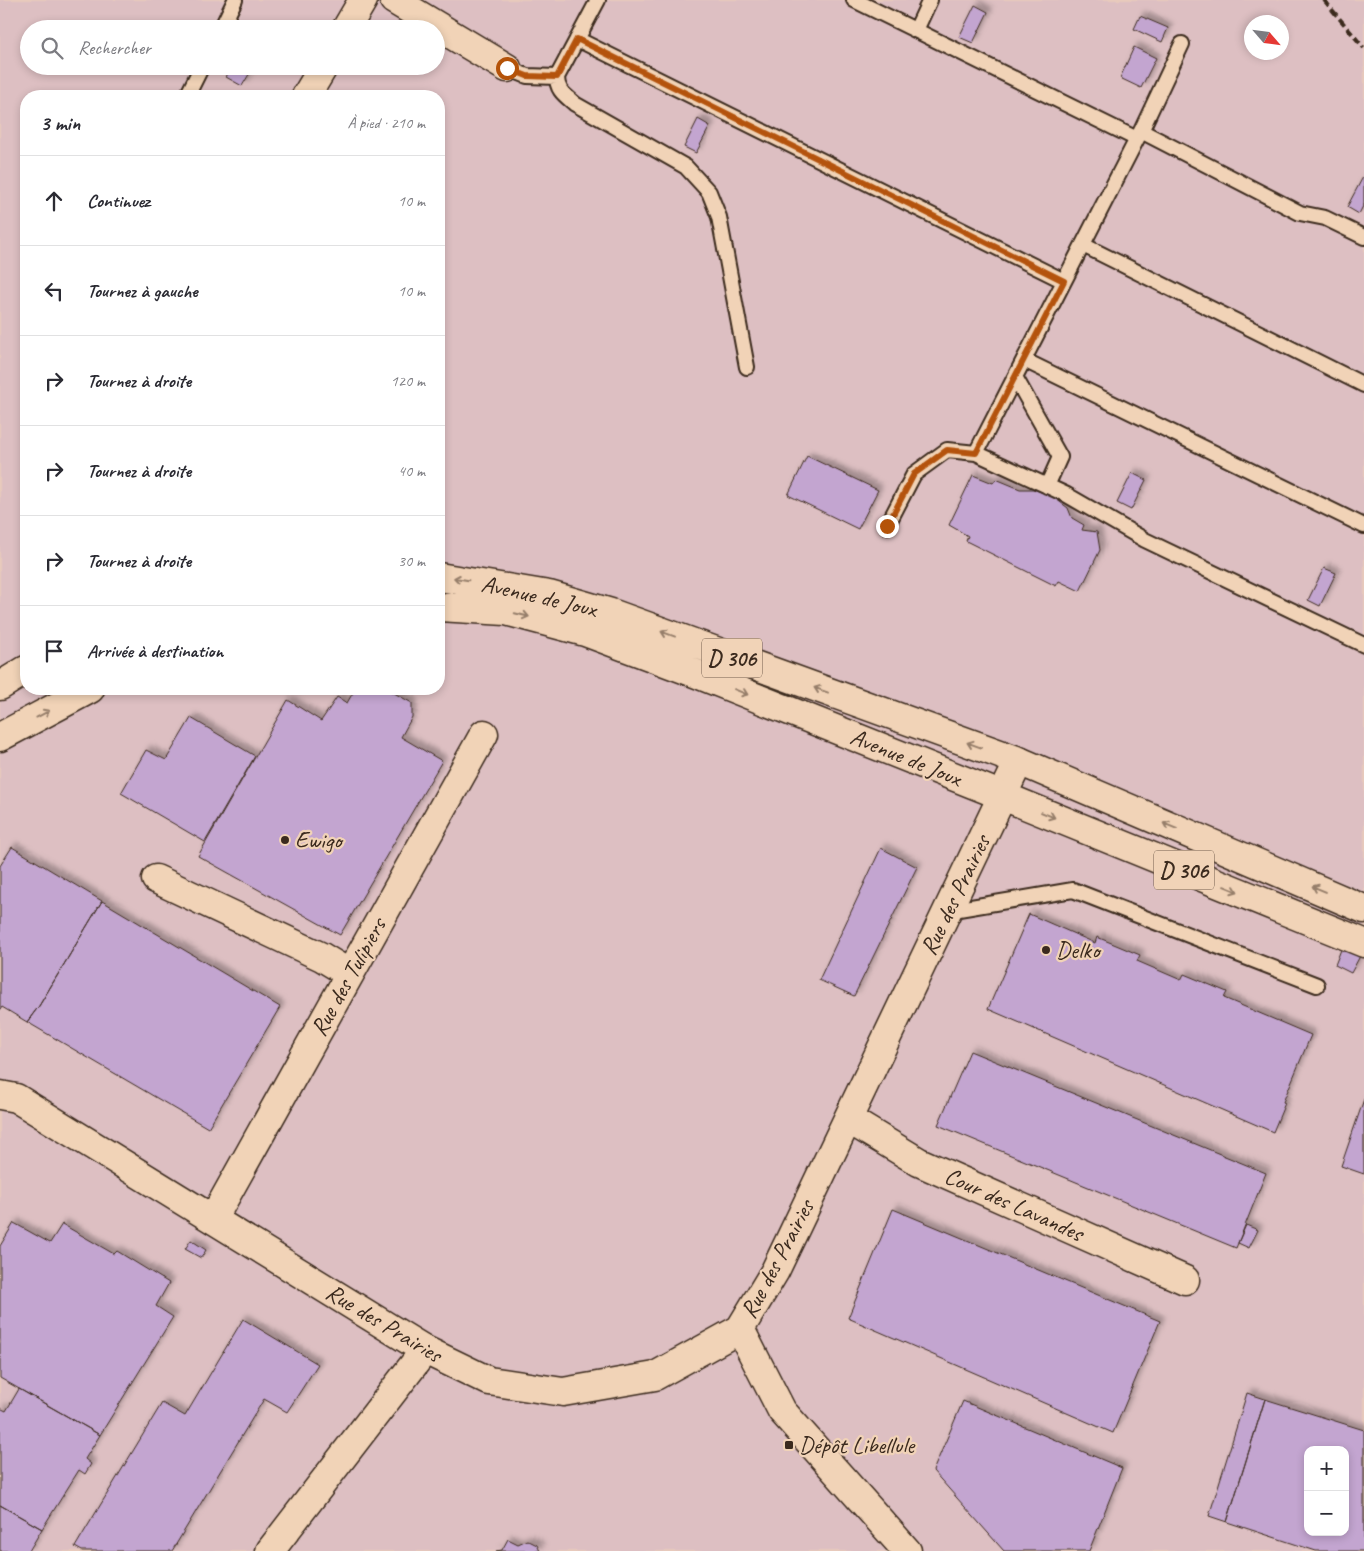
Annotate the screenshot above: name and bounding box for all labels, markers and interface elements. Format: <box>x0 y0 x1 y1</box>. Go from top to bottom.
north arrow <box>1244 15 1289 60</box>
search box <box>20 20 445 75</box>
icon: search <box>38 34 66 62</box>
text: Rechercher <box>78 36 151 60</box>
route start <box>496 57 519 80</box>
text: 3 min <box>40 110 80 136</box>
text: À pied · 210 m <box>347 113 425 133</box>
icon: ahead <box>40 187 68 215</box>
text: Continuez <box>87 189 150 213</box>
text: 10 m <box>398 191 425 211</box>
icon: left <box>40 277 68 305</box>
text: Tournez à gauche <box>87 279 198 303</box>
text: 10 m <box>398 281 425 301</box>
icon: right <box>40 367 68 395</box>
text: Tournez à droite <box>87 369 191 393</box>
text: 120 m <box>391 371 425 391</box>
icon: right <box>40 457 68 485</box>
text: Tournez à droite <box>87 459 191 483</box>
text: 40 m <box>398 461 425 481</box>
route end <box>876 515 899 538</box>
icon: right <box>40 547 68 575</box>
text: Tournez à droite <box>87 549 191 573</box>
text: 30 m <box>398 551 425 571</box>
street label: Avenue de Joux <box>479 568 601 624</box>
one-way arrow <box>453 574 469 584</box>
one-way arrow <box>513 611 529 621</box>
one-way arrow <box>661 629 676 638</box>
icon: arrive <box>40 637 68 665</box>
road number: D 306 <box>702 638 762 678</box>
text: Arrivée à destination <box>87 639 223 663</box>
one-way arrow <box>814 685 829 694</box>
one-way arrow <box>733 687 748 697</box>
one-way arrow <box>35 709 50 718</box>
street label: Avenue de Joux <box>846 721 967 793</box>
one-way arrow <box>966 740 982 749</box>
one-way arrow <box>1041 811 1056 820</box>
one-way arrow <box>1163 820 1178 830</box>
place label: Ewigo <box>295 825 344 855</box>
street label: Rue des Prairies <box>913 828 998 960</box>
marker: Ewigo <box>279 834 291 846</box>
road number: D 306 <box>1154 850 1214 890</box>
one-way arrow <box>1312 884 1327 894</box>
one-way arrow <box>1223 885 1239 894</box>
street label: Rue des Tulipiers <box>303 911 394 1041</box>
place label: Delko <box>1056 935 1102 965</box>
marker: Delko <box>1040 944 1052 956</box>
street label: Cour des Lavandes <box>940 1160 1090 1249</box>
street label: Rue des Prairies <box>733 1193 822 1323</box>
street label: Rue des Prairies <box>321 1277 449 1370</box>
place label: Dépôt Libellule <box>799 1430 916 1460</box>
marker: Dépôt Libellule <box>783 1439 795 1451</box>
map controls <box>1304 1446 1349 1536</box>
button: + <box>1304 1446 1349 1491</box>
button: − <box>1304 1491 1349 1536</box>

